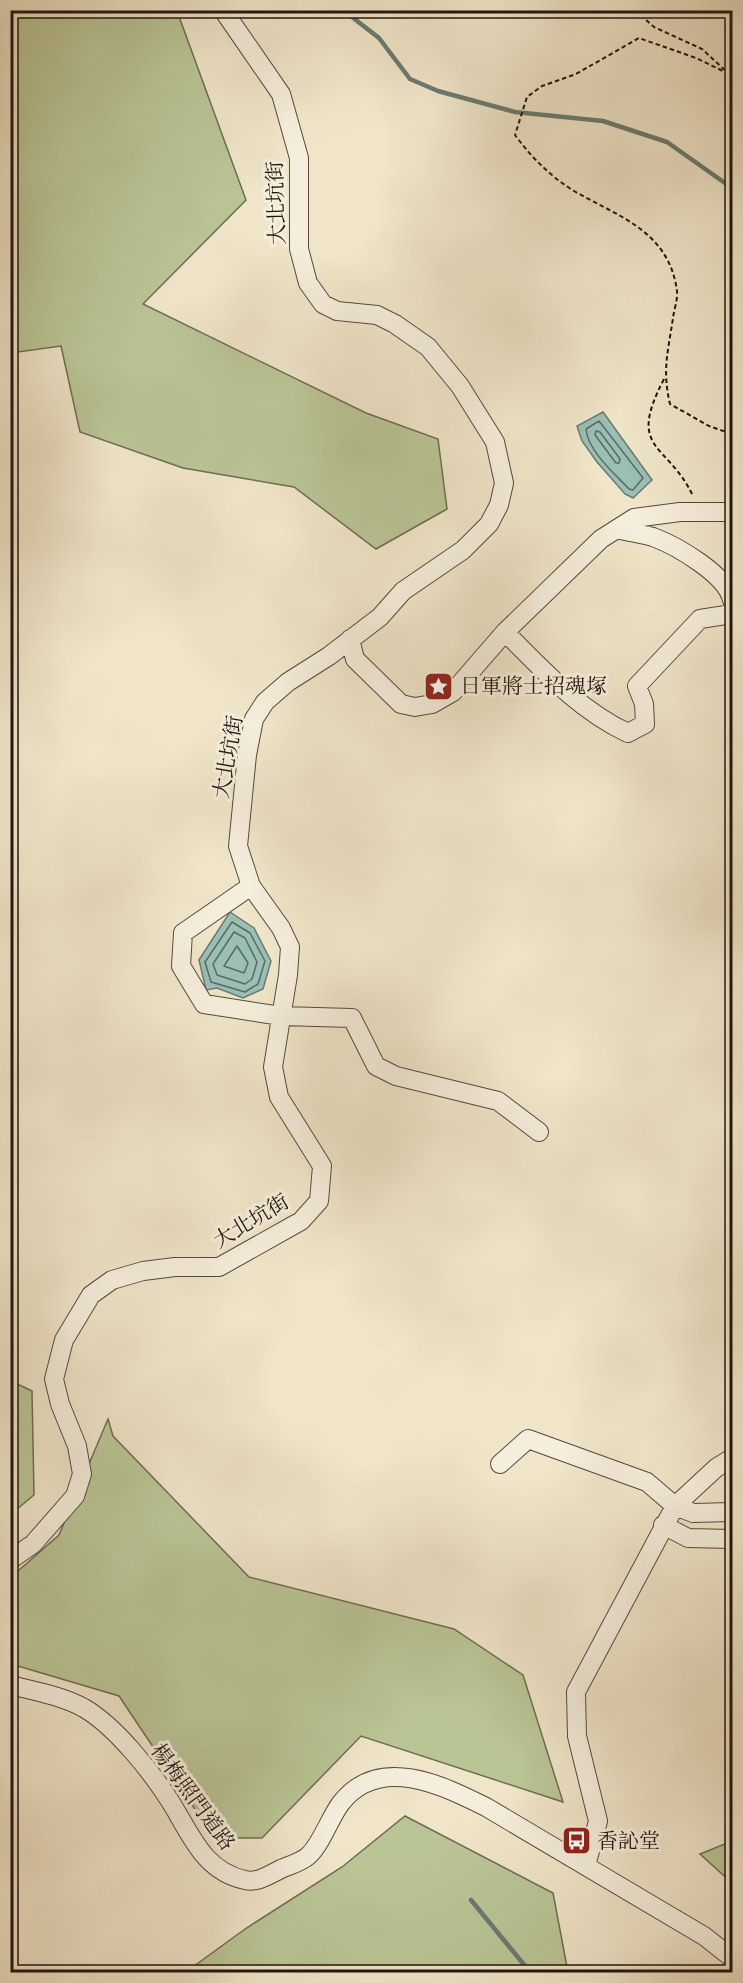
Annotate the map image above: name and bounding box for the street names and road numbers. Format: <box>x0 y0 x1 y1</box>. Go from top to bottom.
street label: 大北坑街 <box>263 161 289 245</box>
street label: 大北坑街 <box>209 714 247 800</box>
street label: 大北坑街 <box>209 1189 293 1253</box>
street label: 楊梅照門道路 <box>146 1739 240 1855</box>

